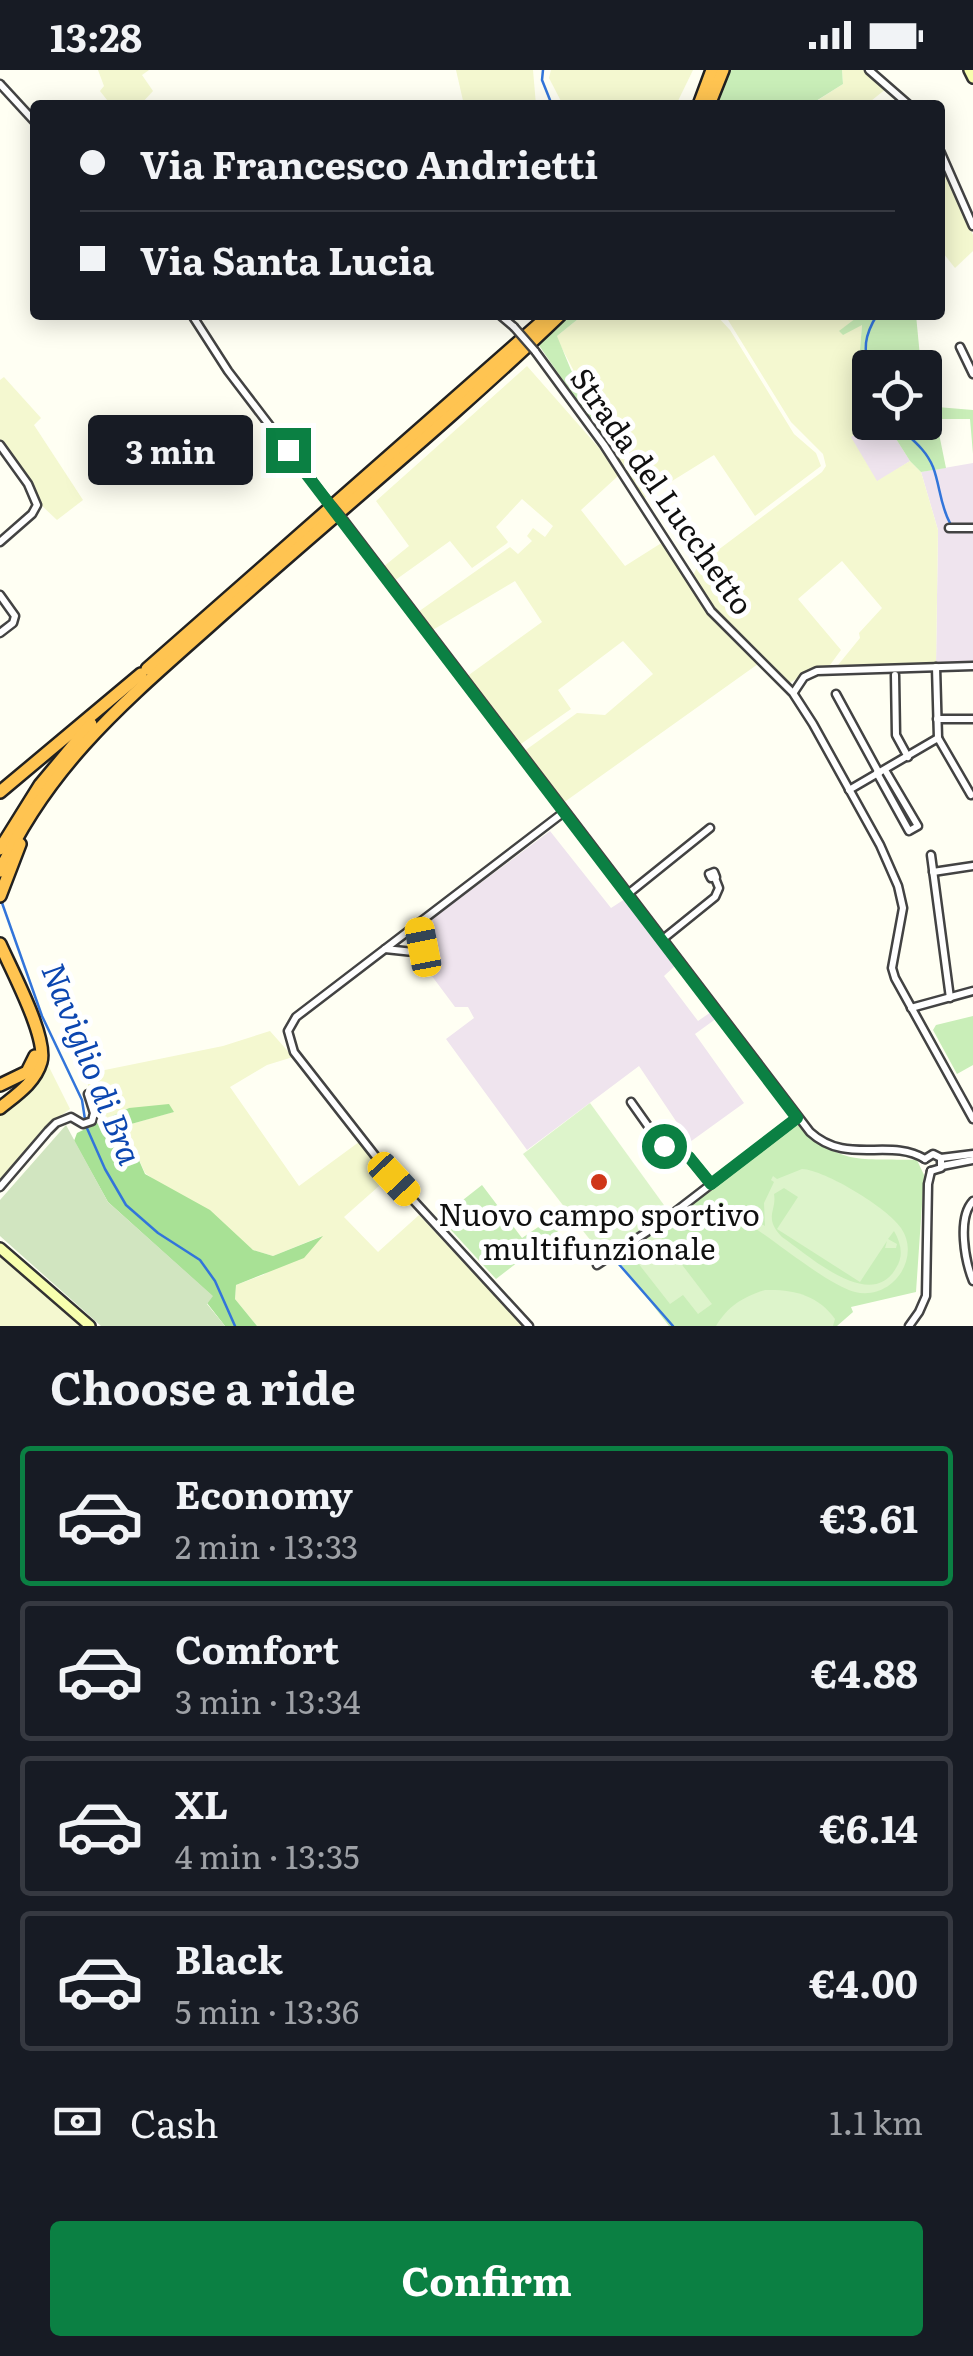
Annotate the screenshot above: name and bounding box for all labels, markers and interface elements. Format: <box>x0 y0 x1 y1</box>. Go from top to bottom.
text: 13:28 <box>50 7 142 64</box>
text: Via Francesco Andrietti <box>140 134 598 191</box>
text: Via Santa Lucia <box>140 230 434 287</box>
map controls <box>852 350 942 440</box>
button: locate <box>852 350 942 440</box>
street label: Strada del Lucchetto <box>562 358 765 623</box>
callout: 3 min <box>88 415 253 485</box>
text: 3 min <box>125 426 216 474</box>
route end <box>266 428 311 473</box>
car <box>403 915 443 979</box>
water label: Naviglio di Bra <box>31 955 156 1172</box>
route start <box>642 1124 687 1169</box>
car <box>363 1147 425 1211</box>
marker: Nuovo campo sportivo multifunzionale <box>588 1171 610 1193</box>
place label: Nuovo campo sportivo multifunzionale <box>438 1191 760 1269</box>
text: Choose a ride <box>50 1352 356 1419</box>
text: Economy <box>175 1464 353 1521</box>
icon: car <box>55 1471 145 1561</box>
text: €3.61 <box>820 1488 918 1545</box>
text: 2 min · 13:33 <box>175 1521 358 1569</box>
text: Comfort <box>175 1619 339 1676</box>
icon: car <box>55 1626 145 1716</box>
text: €4.88 <box>811 1643 918 1700</box>
text: 3 min · 13:34 <box>175 1676 361 1724</box>
text: XL <box>175 1774 228 1831</box>
icon: car <box>55 1781 145 1871</box>
text: €6.14 <box>820 1798 918 1855</box>
text: 4 min · 13:35 <box>175 1831 360 1879</box>
text: Black <box>175 1929 283 1986</box>
icon: car <box>55 1936 145 2026</box>
text: €4.00 <box>809 1953 918 2010</box>
text: 5 min · 13:36 <box>175 1986 359 2034</box>
text: Cash <box>130 2093 219 2150</box>
icon: cash <box>50 2094 105 2149</box>
text: 1.1 km <box>830 2097 923 2145</box>
button: Confirm <box>50 2221 923 2336</box>

